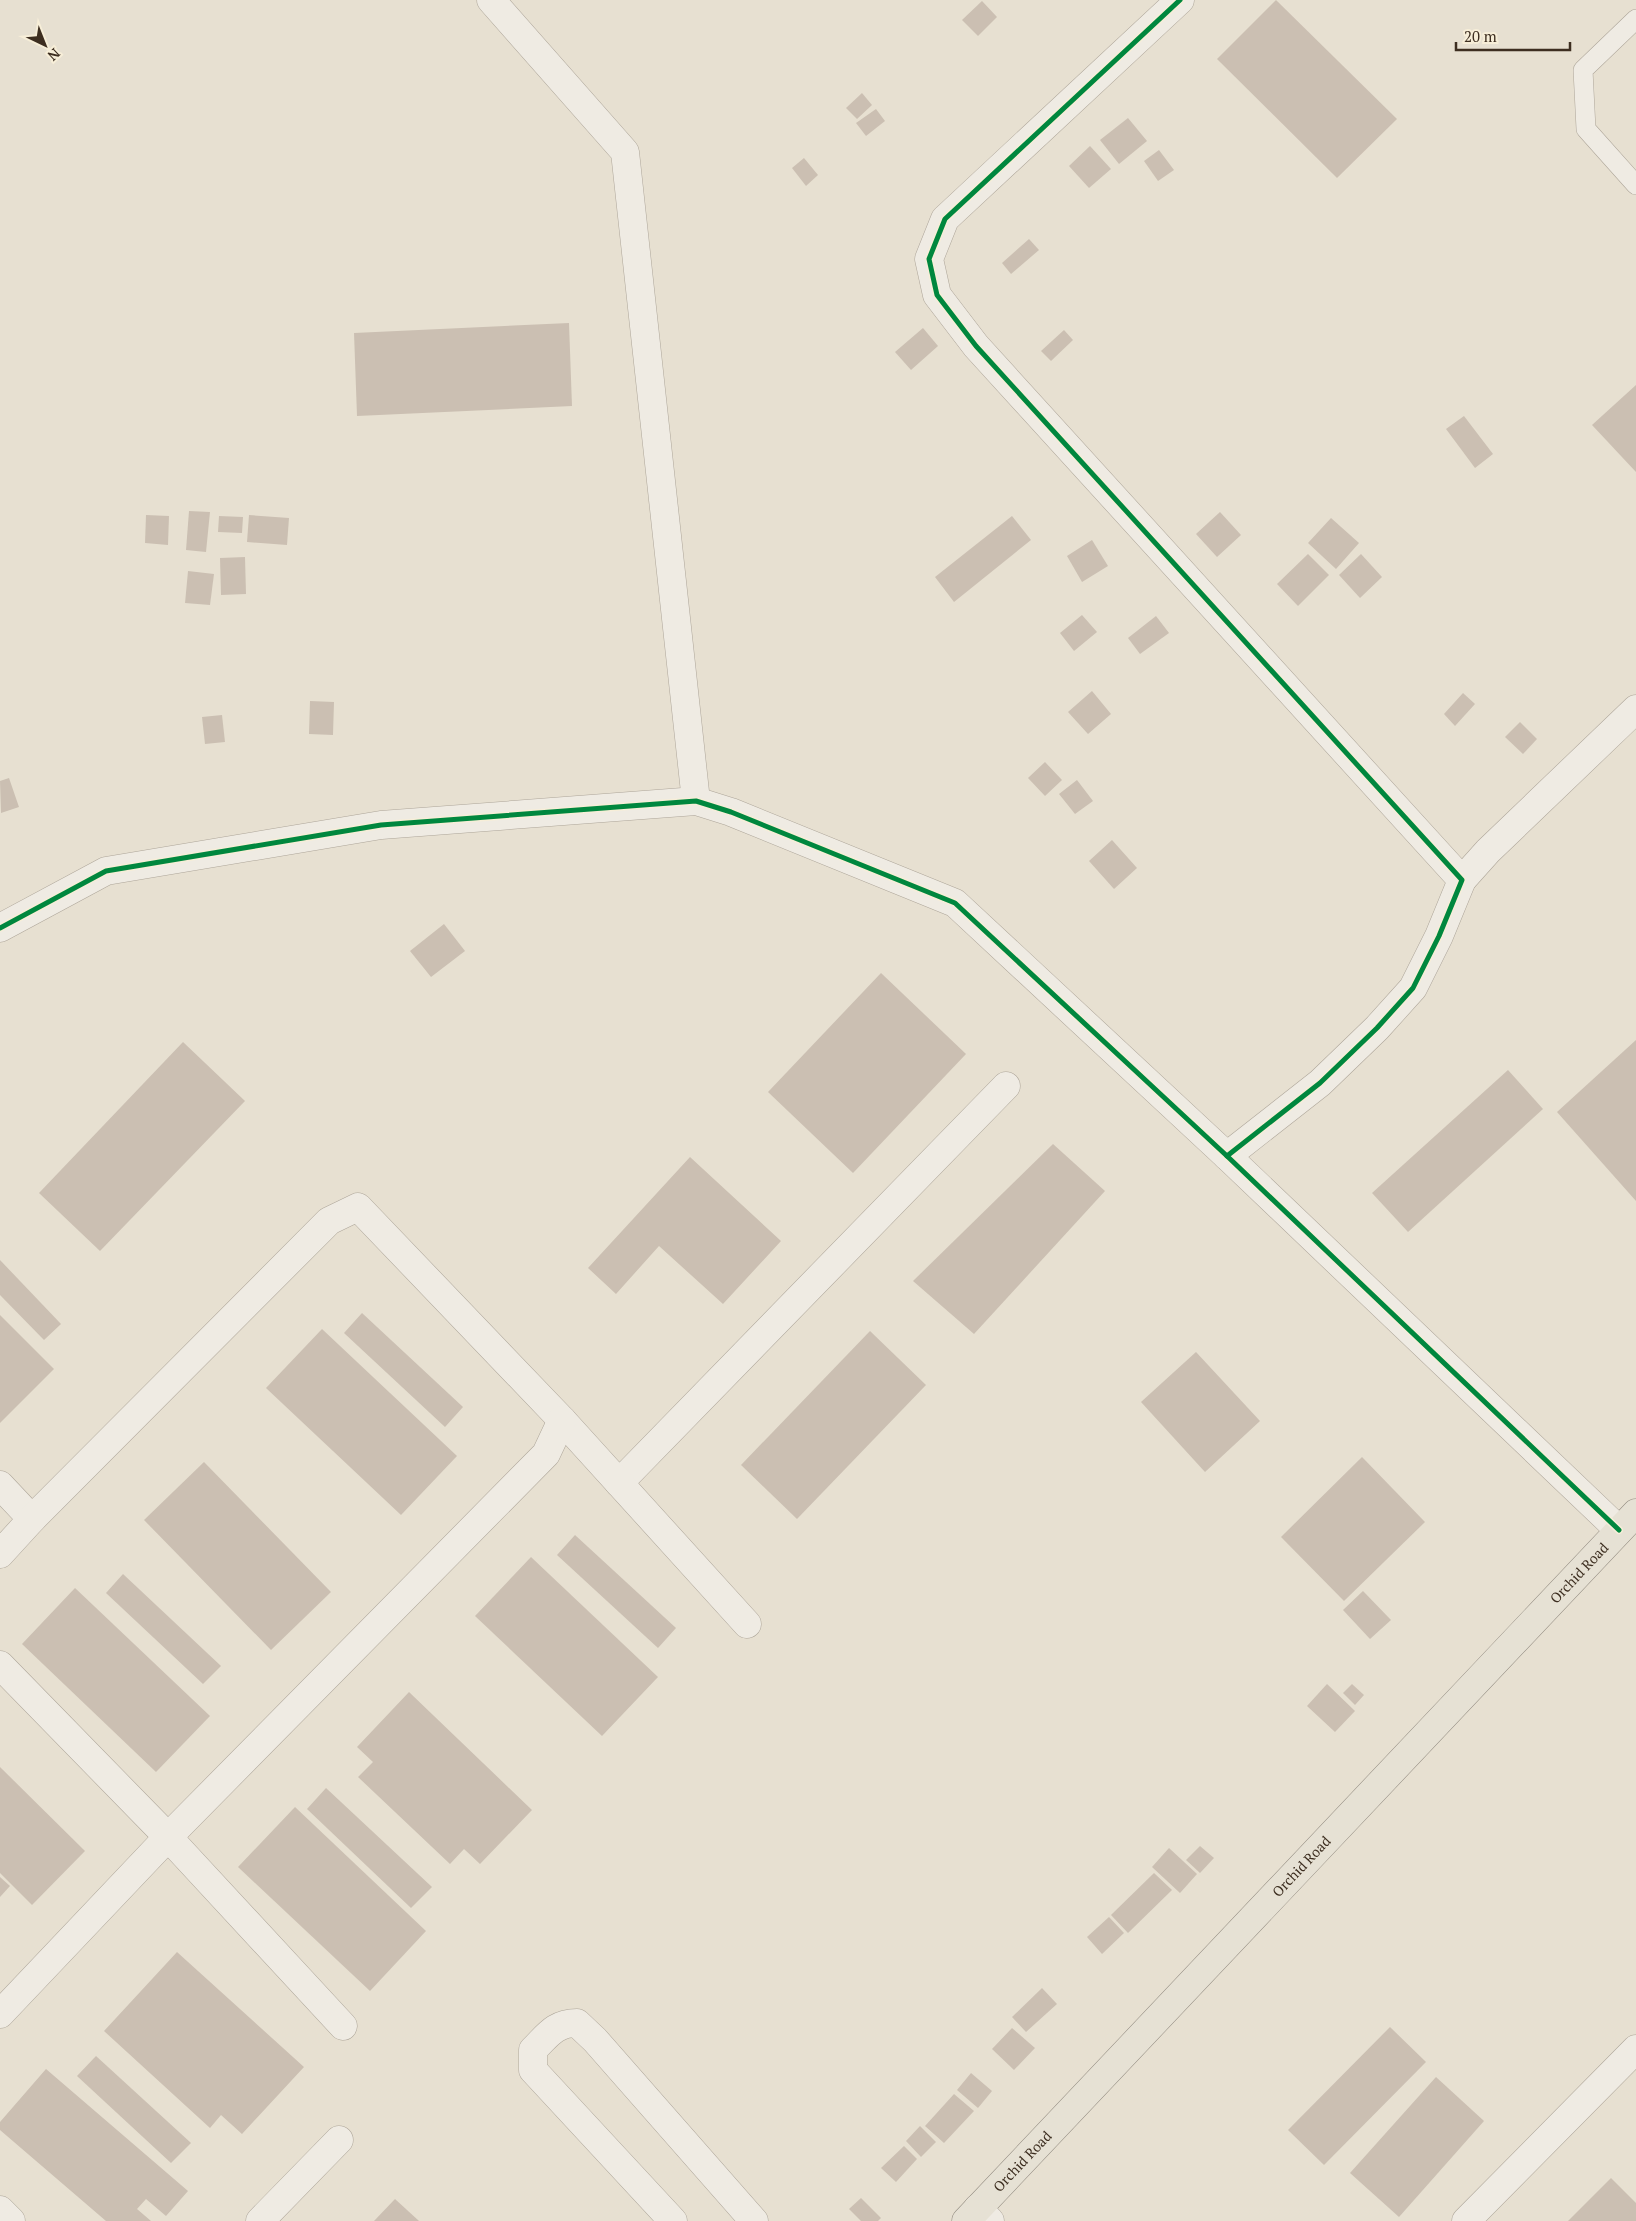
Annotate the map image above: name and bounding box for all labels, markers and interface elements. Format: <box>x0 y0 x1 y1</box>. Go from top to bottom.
north arrow <box>20 20 70 70</box>
scale bar <box>1456 20 1570 52</box>
text: 20 m <box>1464 26 1497 46</box>
text: N <box>44 44 65 66</box>
street label: Orchid Road <box>1545 1538 1612 1607</box>
street label: Orchid Road <box>1268 1831 1335 1901</box>
street label: Orchid Road <box>989 2126 1056 2196</box>

